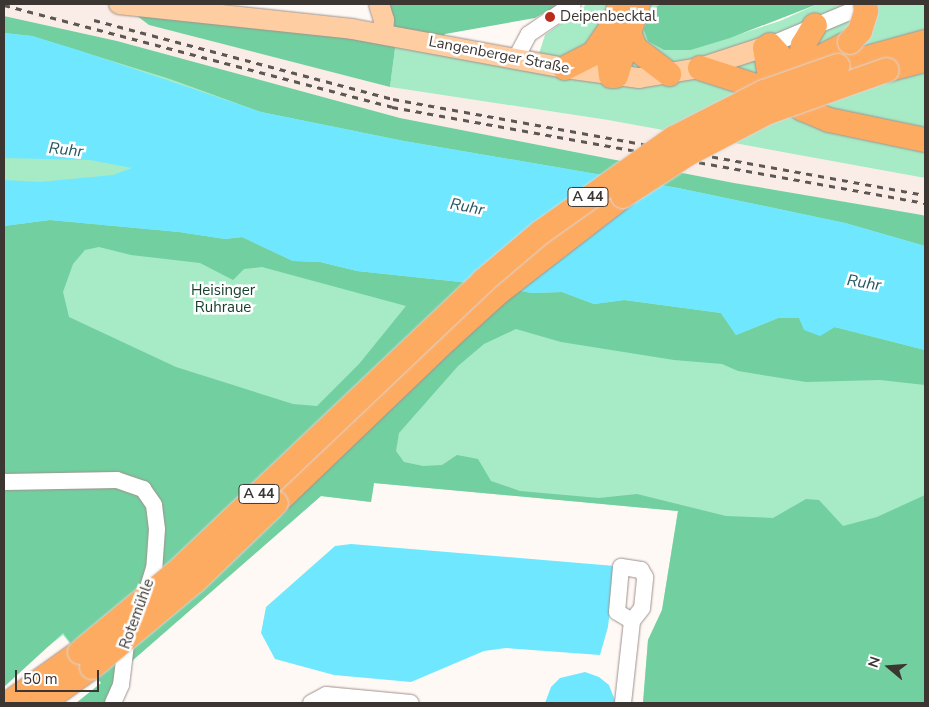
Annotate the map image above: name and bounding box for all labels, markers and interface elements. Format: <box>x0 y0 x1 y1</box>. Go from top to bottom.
place label: Deipenbecktal <box>560 8 656 26</box>
marker: Deipenbecktal <box>544 11 556 23</box>
street label: Langenberger Straße <box>427 33 571 77</box>
water label: Ruhr <box>48 139 84 161</box>
road number: A 44 <box>567 186 609 208</box>
water label: Ruhr <box>448 194 486 220</box>
water label: Ruhr <box>845 271 883 295</box>
park label: Heisinger Ruhraue <box>191 281 255 316</box>
road number: A 44 <box>238 482 280 506</box>
street label: Rotemühle <box>116 576 158 652</box>
north arrow <box>864 642 914 692</box>
text: N <box>864 654 885 670</box>
scale bar <box>18 660 101 692</box>
text: 50 m <box>23 669 58 689</box>

